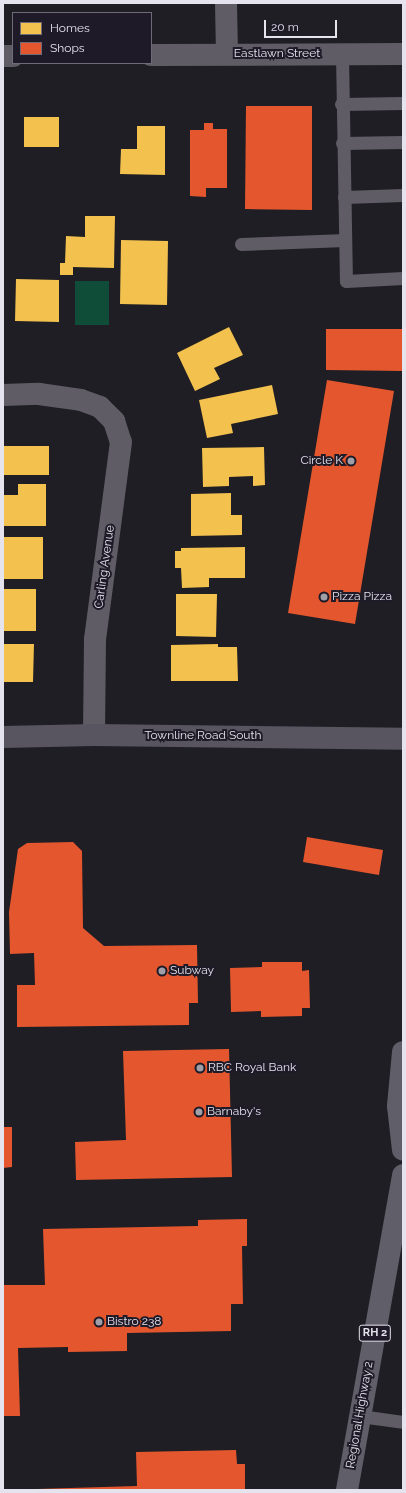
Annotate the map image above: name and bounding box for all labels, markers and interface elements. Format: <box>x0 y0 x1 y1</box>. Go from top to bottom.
legend <box>12 12 152 64</box>
scale bar <box>266 12 339 38</box>
text: 20 m <box>271 20 299 34</box>
text: Homes <box>50 21 90 35</box>
text: Shops <box>50 41 85 55</box>
street label: Eastlawn Street <box>234 47 320 61</box>
place label: Circle K <box>300 454 343 468</box>
marker: Circle K <box>346 456 356 466</box>
street label: Carling Avenue <box>92 524 118 610</box>
place label: Pizza Pizza <box>332 590 392 604</box>
marker: Pizza Pizza <box>319 592 329 602</box>
street label: Townline Road South <box>144 729 262 743</box>
place label: Subway <box>170 964 214 978</box>
marker: Subway <box>157 966 167 976</box>
place label: RBC Royal Bank <box>208 1061 297 1075</box>
marker: RBC Royal Bank <box>195 1063 205 1073</box>
place label: Barnaby's <box>207 1105 261 1119</box>
marker: Barnaby's <box>194 1107 204 1117</box>
place label: Bistro 238 <box>107 1315 161 1329</box>
marker: Bistro 238 <box>94 1317 104 1327</box>
road number: RH 2 <box>358 1324 392 1342</box>
street label: Regional Highway 2 <box>343 1360 377 1470</box>

